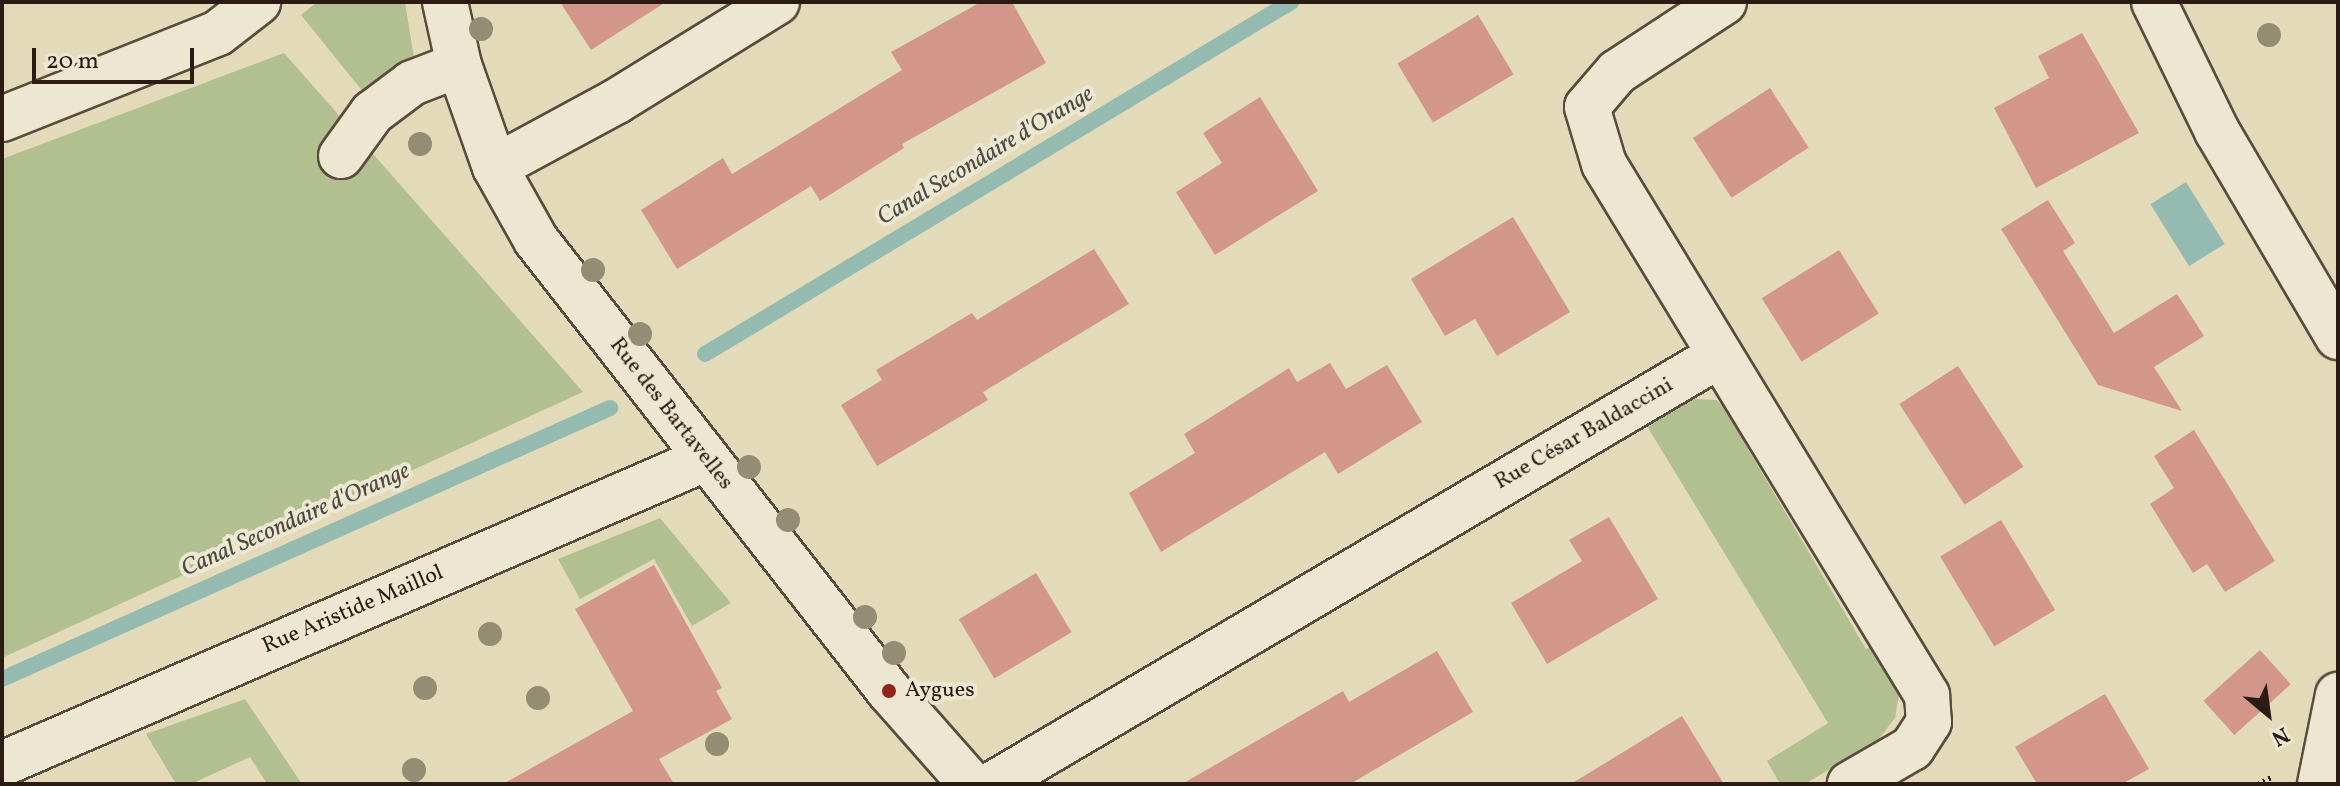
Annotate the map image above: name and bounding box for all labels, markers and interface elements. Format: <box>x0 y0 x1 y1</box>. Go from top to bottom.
scale bar <box>36 32 198 82</box>
text: 20 m <box>46 45 99 79</box>
water label: Canal Secondaire d'Orange <box>873 81 1099 233</box>
street label: Rue des Bartavelles <box>603 333 739 495</box>
street label: Rue César Baldaccini <box>1490 372 1678 496</box>
water label: Canal Secondaire d'Orange <box>177 458 415 584</box>
street label: Rue Aristide Maillol <box>259 560 447 660</box>
north arrow <box>2228 674 2308 754</box>
place label: Aygues <box>905 678 975 704</box>
marker: Aygues <box>880 682 898 700</box>
text: N <box>2265 718 2294 753</box>

